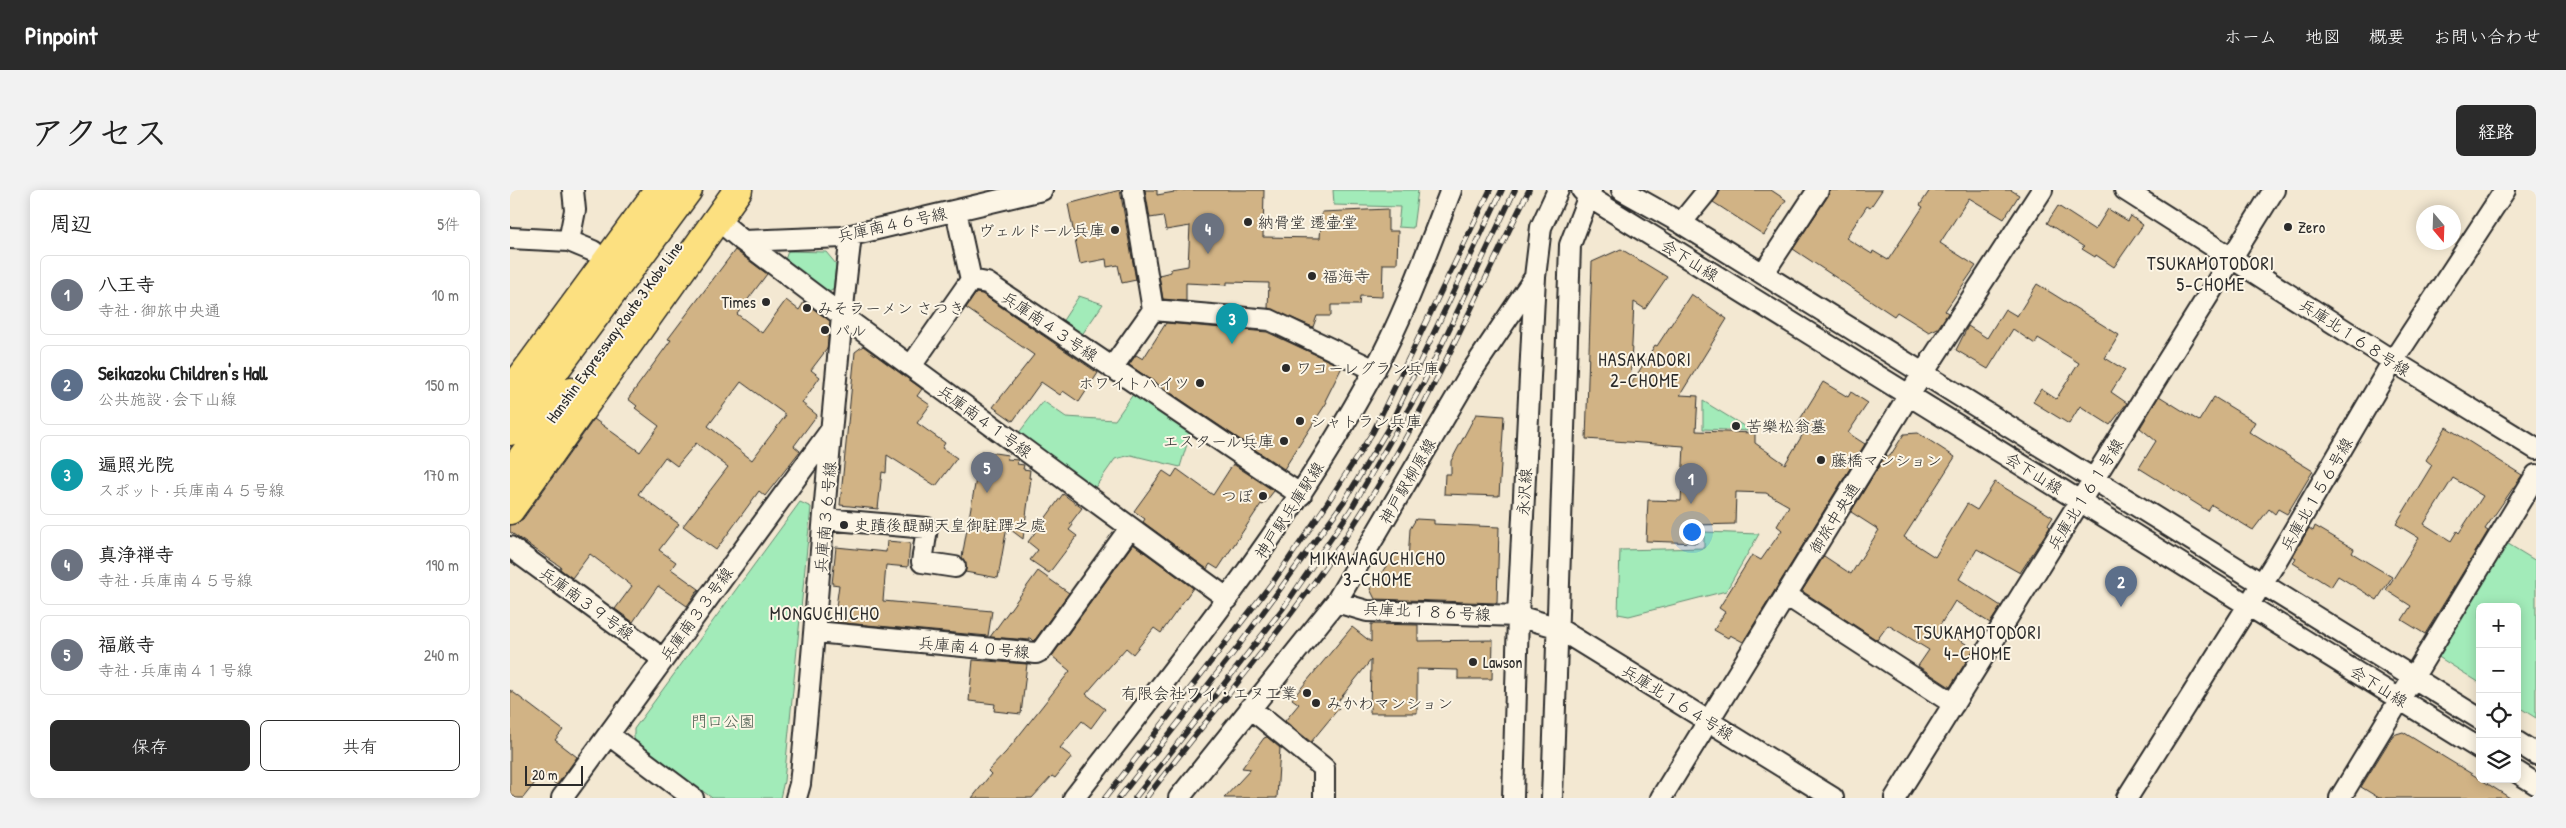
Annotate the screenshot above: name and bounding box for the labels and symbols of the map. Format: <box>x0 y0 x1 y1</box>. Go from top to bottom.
street label: 兵庫南４６号線 <box>835 202 949 246</box>
north arrow <box>2416 205 2461 250</box>
place label: 納骨堂 遷壷堂 <box>1258 211 1358 233</box>
pin: 4 <box>1192 213 1224 254</box>
marker: 納骨堂 遷壷堂 <box>1242 216 1254 228</box>
place label: Zero <box>2298 216 2326 238</box>
place label: ヴェルドール兵庫 <box>978 219 1105 241</box>
marker: Zero <box>2282 221 2294 233</box>
marker: ヴェルドール兵庫 <box>1109 224 1121 236</box>
street label: 会下山線 <box>1657 234 1723 286</box>
street label: Hanshin Expressway Route 3 Kobe Line <box>541 236 688 427</box>
district label: TSUKAMOTODORI 5-CHOME <box>2147 251 2275 297</box>
place label: 福海寺 <box>1322 265 1370 287</box>
marker: 福海寺 <box>1306 270 1318 282</box>
street label: 兵庫南４３号線 <box>997 286 1103 366</box>
place label: Times <box>722 291 756 313</box>
street label: 兵庫北１６８号線 <box>2295 293 2415 381</box>
marker: Times <box>760 296 772 308</box>
place label: みそラーメン さつき <box>817 297 965 319</box>
marker: みそラーメン さつき <box>801 302 813 314</box>
pin: 3 <box>1216 303 1248 344</box>
place label: パル <box>835 319 867 341</box>
marker: パル <box>819 324 831 336</box>
district label: HASAKADORI 2-CHOME <box>1598 347 1692 393</box>
place label: ワコーレグラン兵庫 <box>1296 357 1439 379</box>
marker: ワコーレグラン兵庫 <box>1280 362 1292 374</box>
place label: ホワイトハイツ <box>1078 372 1190 394</box>
marker: ホワイトハイツ <box>1194 377 1206 389</box>
street label: 兵庫南４１号線 <box>933 379 1037 463</box>
place label: シャトラン兵庫 <box>1310 410 1422 432</box>
marker: シャトラン兵庫 <box>1294 415 1306 427</box>
place label: 苦樂松翁墓 <box>1746 415 1826 437</box>
marker: 苦樂松翁墓 <box>1730 420 1742 432</box>
place label: エスタール兵庫 <box>1163 430 1274 452</box>
street label: 兵庫北１５６号線 <box>2274 433 2358 555</box>
street label: 神戸駅柳原線 <box>1373 434 1441 528</box>
street label: 兵庫北１６１号線 <box>2042 434 2128 554</box>
marker: エスタール兵庫 <box>1278 435 1290 447</box>
street label: 会下山線 <box>2001 447 2067 499</box>
place label: 藤橋マンション <box>1831 449 1942 471</box>
pin: 5 <box>971 452 1003 493</box>
marker: 藤橋マンション <box>1815 454 1827 466</box>
street label: 神戸駅兵庫駅線 <box>1249 457 1329 563</box>
street label: 兵庫南３６号線 <box>809 460 841 574</box>
pin: 1 <box>1675 463 1707 504</box>
street label: 永沢線 <box>1512 467 1536 517</box>
street label: 御旅中央通 <box>1803 478 1865 558</box>
place label: つぼ <box>1221 485 1253 507</box>
marker: つぼ <box>1257 490 1269 502</box>
place label: 史蹟後醍醐天皇御駐蹕之處 <box>854 514 1046 536</box>
marker: 史蹟後醍醐天皇御駐蹕之處 <box>838 519 850 531</box>
your location <box>1679 519 1705 545</box>
district label: MIKAWAGUCHICHO 3-CHOME <box>1310 546 1446 592</box>
street label: 兵庫南３９号線 <box>535 561 639 645</box>
street label: 兵庫南３３号線 <box>654 562 738 666</box>
pin: 2 <box>2105 566 2137 607</box>
street label: 兵庫北１８６号線 <box>1363 597 1491 625</box>
district label: MONGUCHICHO <box>770 601 880 626</box>
district label: TSUKAMOTODORI 4-CHOME <box>1914 620 2042 666</box>
street label: 兵庫南４０号線 <box>917 631 1031 663</box>
place label: Lawson <box>1483 651 1522 673</box>
marker: Lawson <box>1467 656 1479 668</box>
street label: 兵庫北１６４号線 <box>1618 659 1738 745</box>
street label: 会下山線 <box>2346 660 2412 712</box>
place label: 有限会社ワイ・エヌ工業 <box>1121 682 1297 704</box>
marker: 有限会社ワイ・エヌ工業 <box>1301 687 1313 699</box>
place label: みかわマンション <box>1326 692 1453 714</box>
marker: みかわマンション <box>1310 697 1322 709</box>
park label: 門口公園 <box>691 710 755 732</box>
scale bar <box>525 763 582 786</box>

